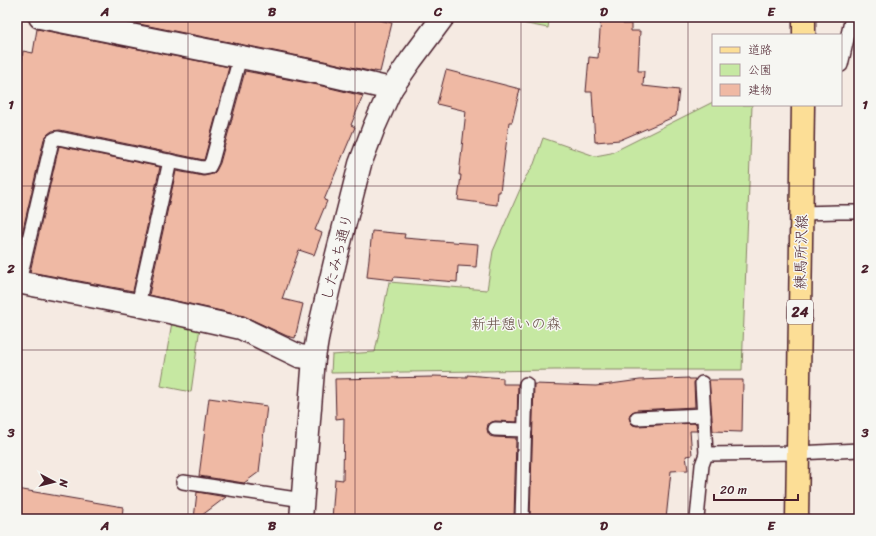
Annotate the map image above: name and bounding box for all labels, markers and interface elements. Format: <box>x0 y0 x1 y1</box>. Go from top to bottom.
text: A <box>100 0 109 23</box>
text: B <box>268 0 277 23</box>
text: C <box>433 0 443 23</box>
text: D <box>600 0 608 23</box>
text: E <box>767 0 776 23</box>
legend <box>712 34 842 106</box>
text: 道路 <box>748 39 772 61</box>
text: 公園 <box>748 59 772 81</box>
text: 建物 <box>748 79 772 101</box>
text: 1 <box>8 93 14 116</box>
text: 1 <box>862 93 868 116</box>
street label: したみち通り <box>314 210 360 304</box>
street label: 練馬所沢線 <box>787 214 815 290</box>
text: 2 <box>6 257 15 280</box>
text: 2 <box>860 257 869 280</box>
road number: 24 <box>787 300 813 324</box>
park label: 新井憩いの森 <box>471 311 561 337</box>
text: 3 <box>6 421 15 444</box>
text: 3 <box>860 421 869 444</box>
north arrow <box>34 462 74 502</box>
scale bar <box>714 476 798 502</box>
text: N <box>53 477 73 488</box>
text: 20 m <box>720 479 747 501</box>
text: A <box>100 514 109 536</box>
text: B <box>268 514 277 536</box>
text: C <box>433 514 443 536</box>
text: D <box>600 514 608 536</box>
text: E <box>767 514 776 536</box>

